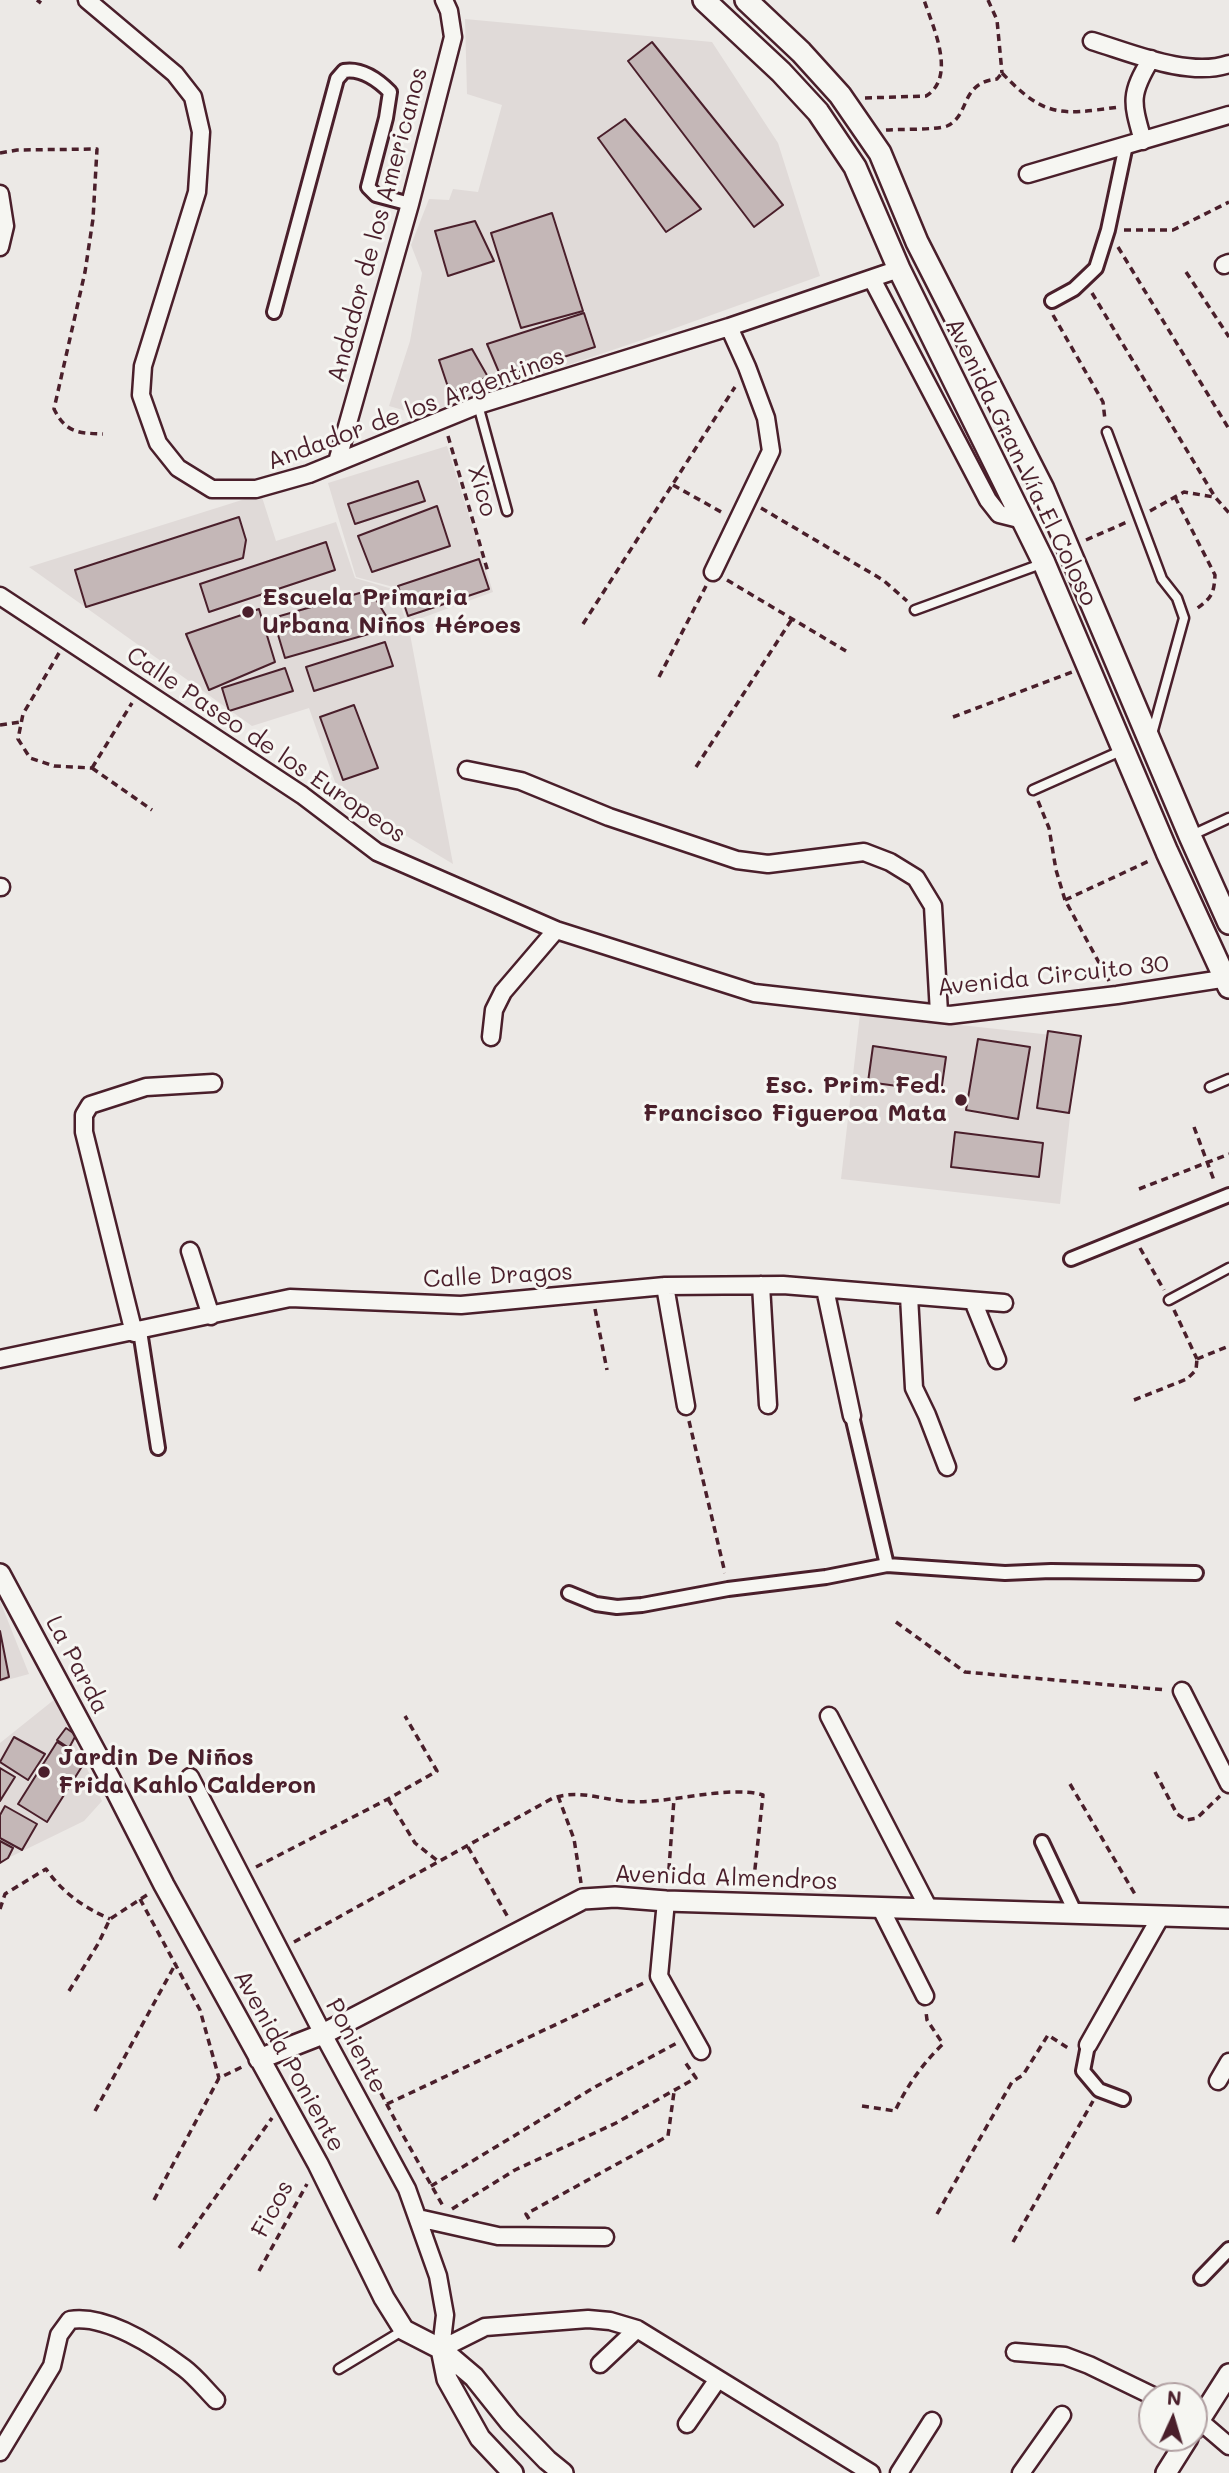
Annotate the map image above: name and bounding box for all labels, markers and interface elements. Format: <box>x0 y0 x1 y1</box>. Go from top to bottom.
street label: Andador de los Americanos <box>322 64 434 386</box>
street label: Avenida Gran Vía El Coloso <box>939 313 1103 611</box>
street label: Andador de los Argentinos <box>263 342 569 476</box>
street label: Xico <box>461 462 503 520</box>
place label: Escuela Primaria Urbana Niños Héroes <box>262 584 521 640</box>
marker: Escuela Primaria Urbana Niños Héroes <box>240 604 256 620</box>
street label: Calle Paseo de los Europeos <box>121 641 411 849</box>
street label: Avenida Circuito 30 <box>936 950 1170 1002</box>
place label: Esc. Prim. Fed. Francisco Figueroa Mata <box>643 1072 947 1128</box>
marker: Esc. Prim. Fed. Francisco Figueroa Mata <box>953 1092 969 1108</box>
street label: Calle Dragos <box>422 1258 574 1294</box>
street label: La Parda <box>39 1611 115 1719</box>
place label: Jardin De Niños Frida Kahlo Calderon <box>58 1744 316 1800</box>
marker: Jardin De Niños Frida Kahlo Calderon <box>36 1764 52 1780</box>
street label: Avenida Almendros <box>614 1860 838 1896</box>
street label: Avenida Poniente <box>227 1965 351 2157</box>
street label: Poniente <box>319 1994 393 2098</box>
street label: Ficos <box>246 2175 300 2243</box>
north arrow <box>1138 2382 1208 2452</box>
text: N <box>1166 2385 1182 2411</box>

